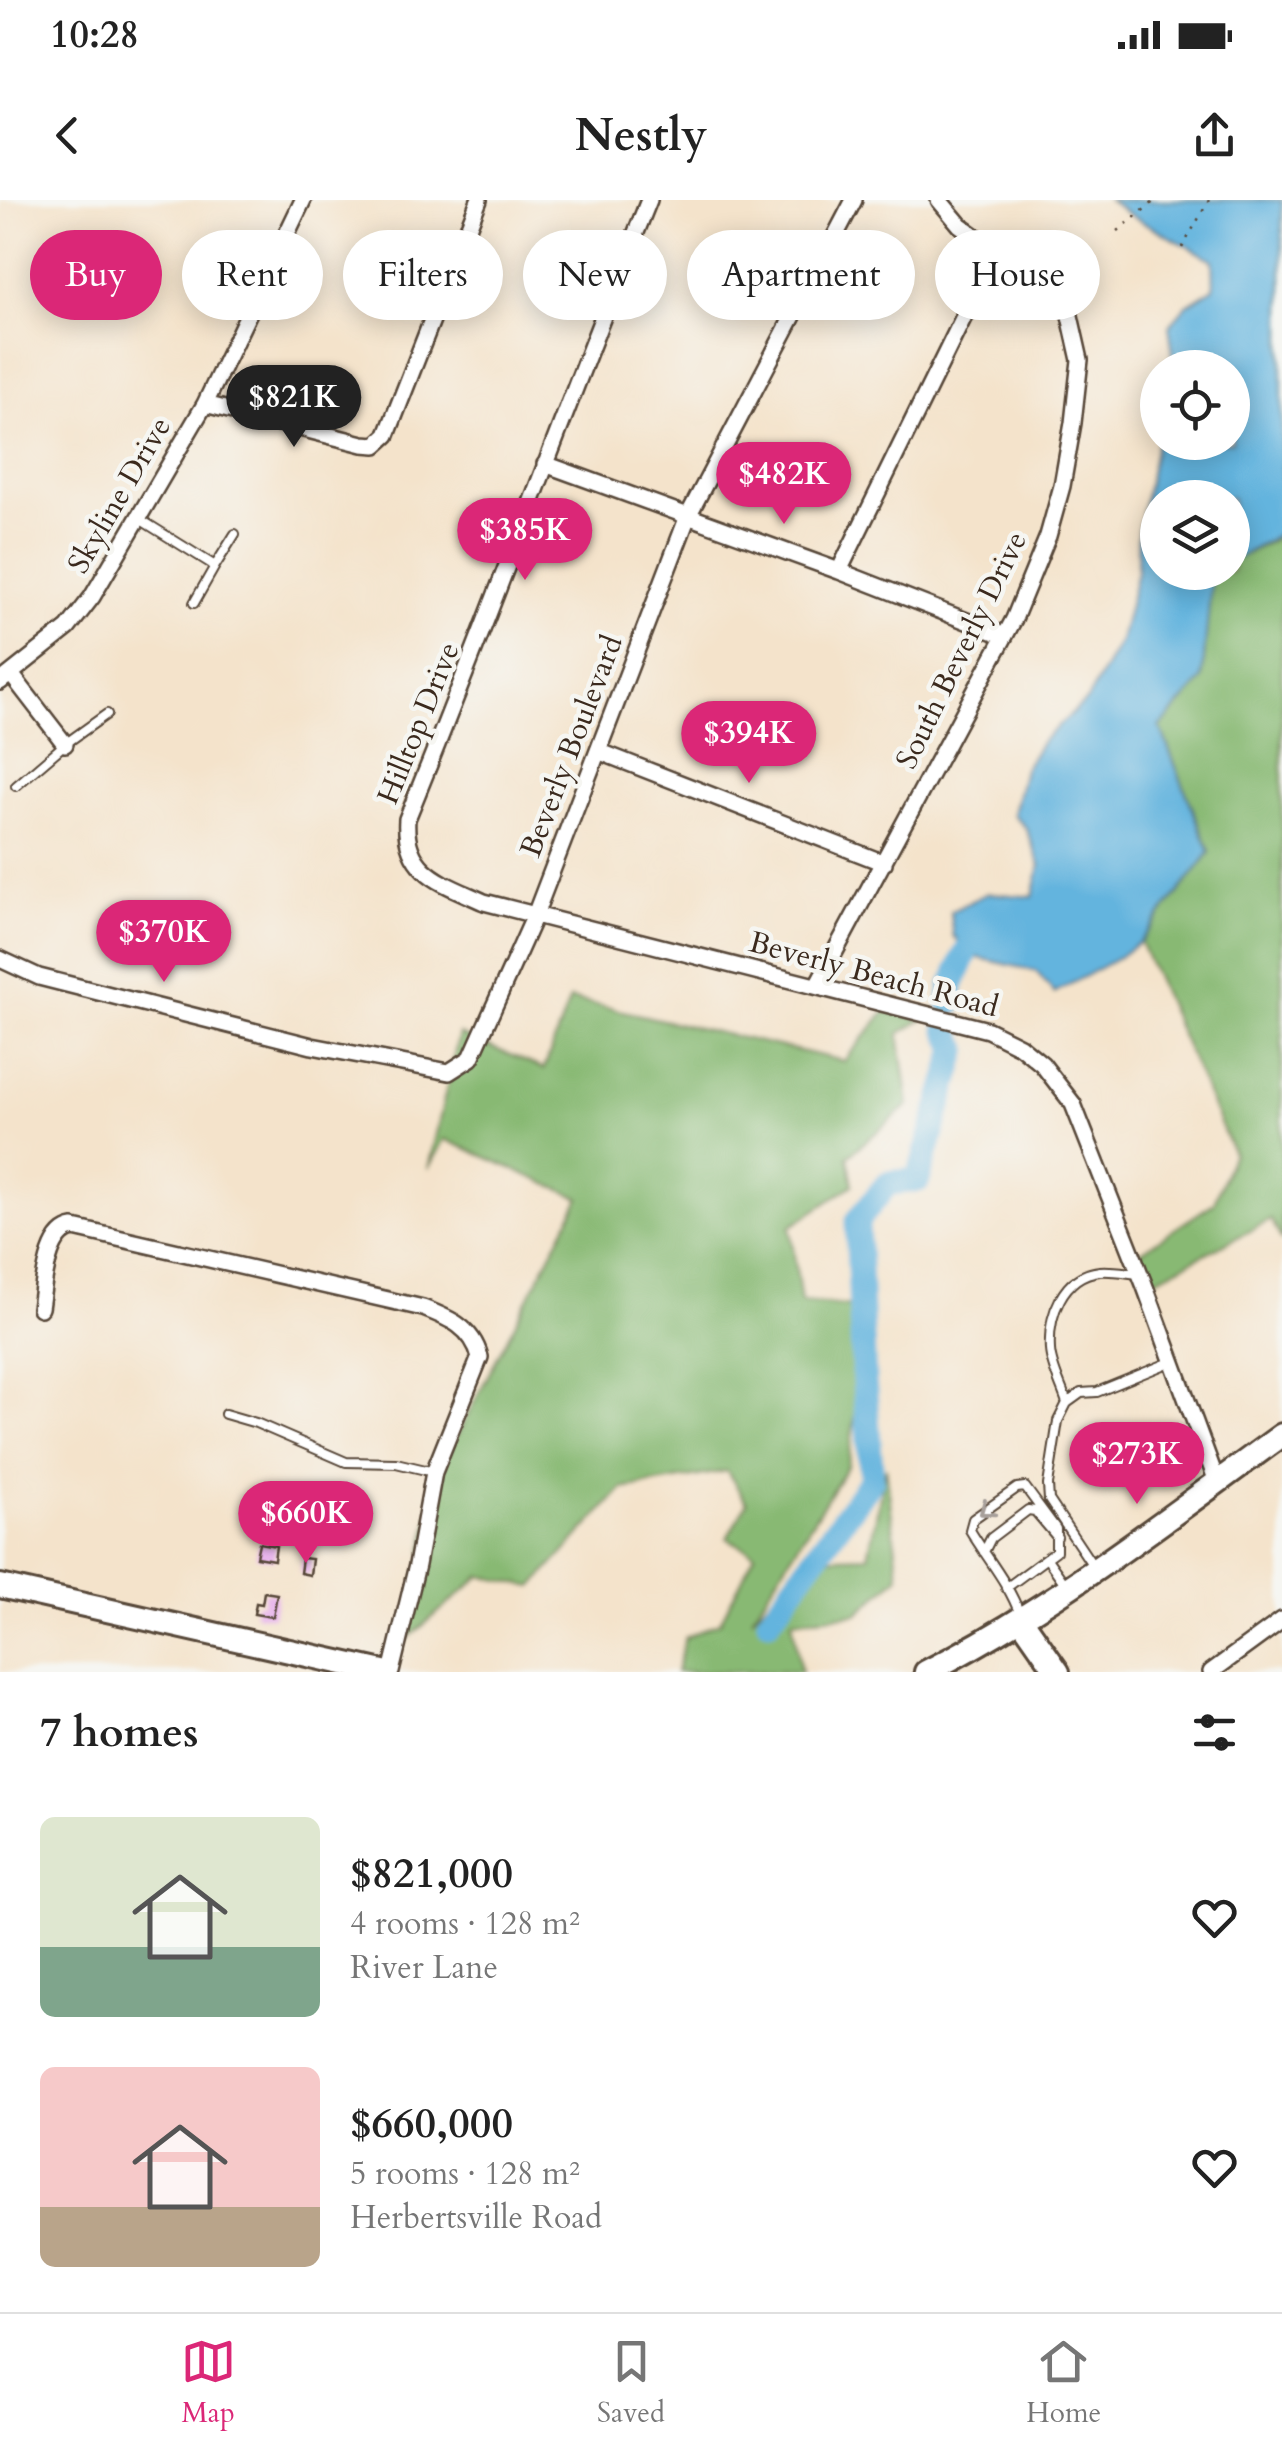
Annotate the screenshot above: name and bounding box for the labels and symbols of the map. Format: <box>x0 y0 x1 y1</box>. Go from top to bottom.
pin: $821K <box>224 365 364 450</box>
street label: Skyline Drive <box>58 410 181 581</box>
pin: $482K <box>714 442 854 527</box>
pin: $385K <box>455 498 595 583</box>
street label: South Beverly Drive <box>886 525 1037 776</box>
street label: Beverly Boulevard <box>510 629 633 863</box>
street label: Hilltop Drive <box>367 636 470 810</box>
pin: $394K <box>679 701 819 786</box>
pin: $370K <box>94 900 234 985</box>
street label: Beverly Beach Road <box>745 922 1003 1027</box>
pin: $273K <box>1067 1422 1207 1507</box>
pin: $660K <box>236 1481 376 1566</box>
one-way arrow <box>979 1498 997 1515</box>

